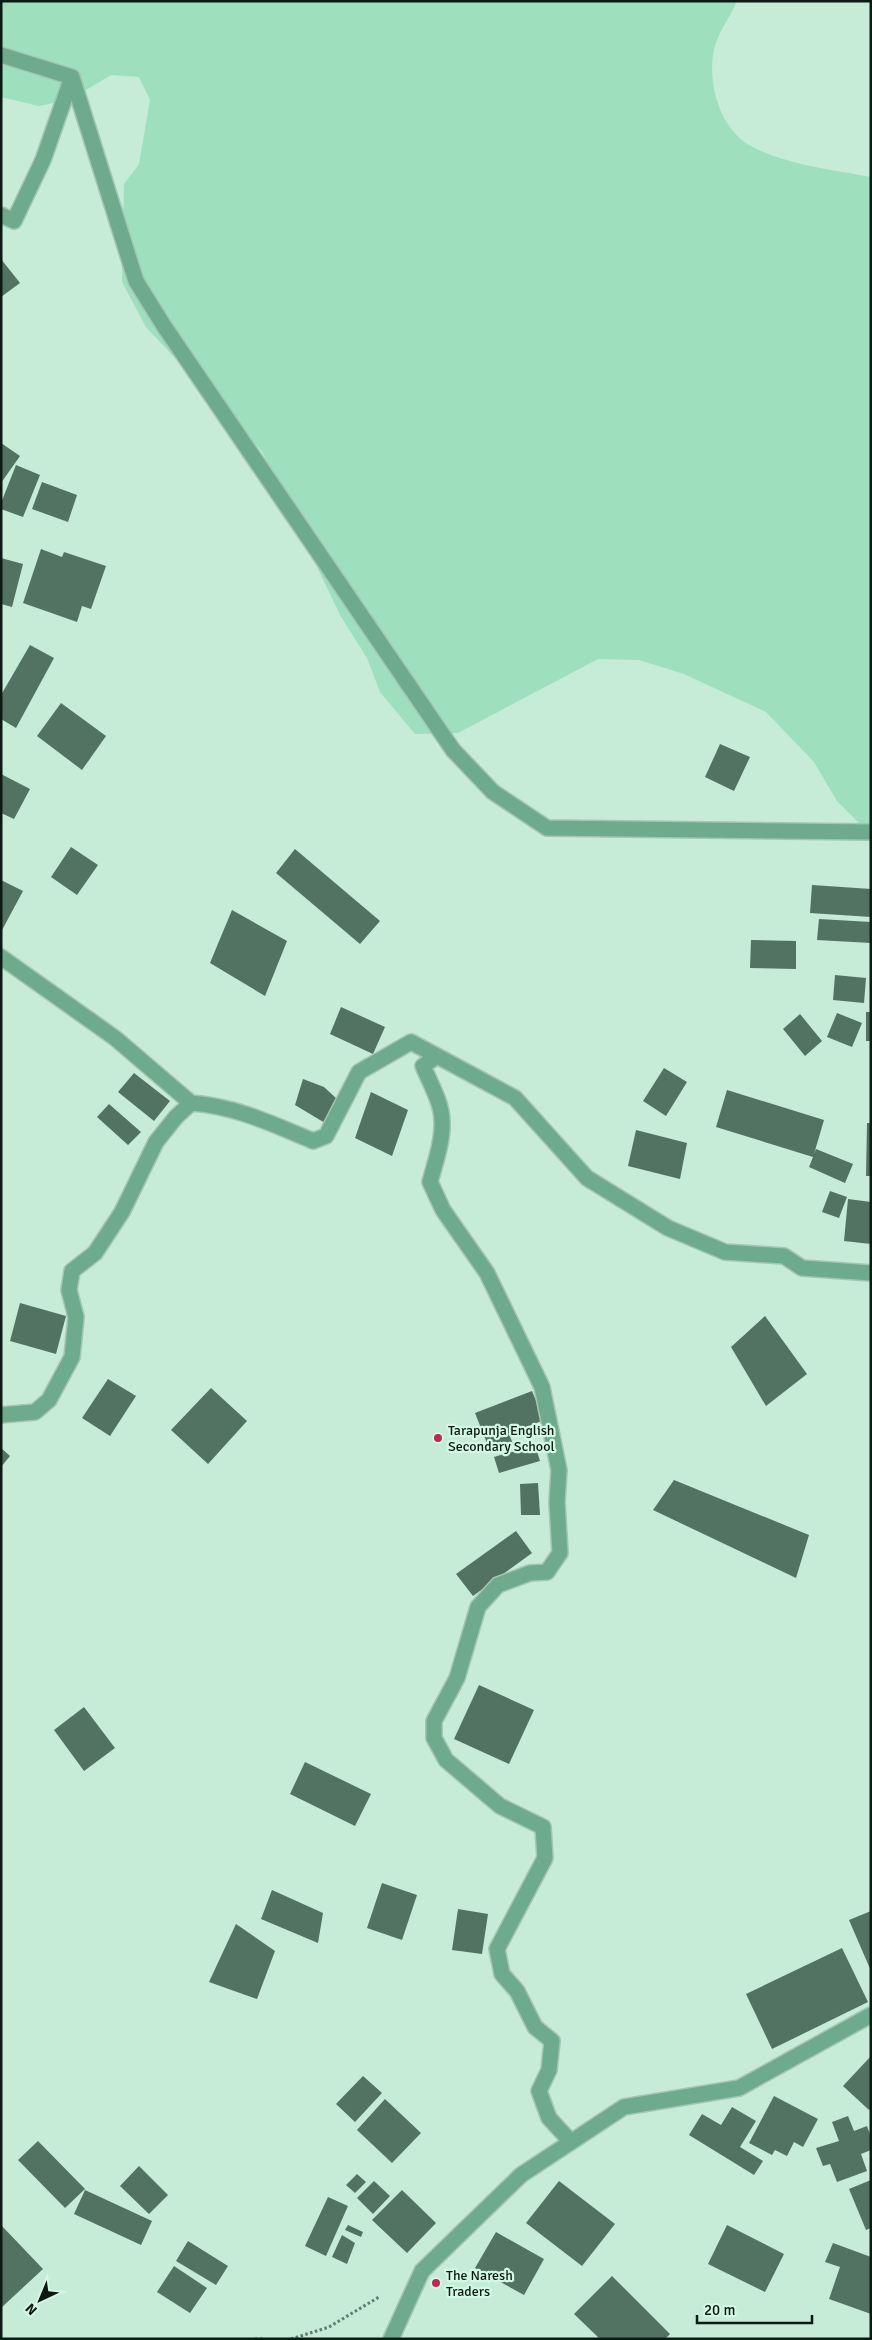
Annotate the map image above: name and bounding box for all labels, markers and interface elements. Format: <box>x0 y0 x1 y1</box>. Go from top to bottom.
place label: Tarapunja English Secondary School <box>448 1422 555 1455</box>
marker: Tarapunja English Secondary School <box>432 1432 444 1444</box>
place label: The Naresh Traders <box>446 2267 513 2300</box>
north arrow <box>15 2275 65 2325</box>
marker: The Naresh Traders <box>430 2277 442 2289</box>
scale bar <box>697 2292 812 2324</box>
text: N <box>22 2299 41 2318</box>
text: 20 m <box>704 2301 735 2319</box>

